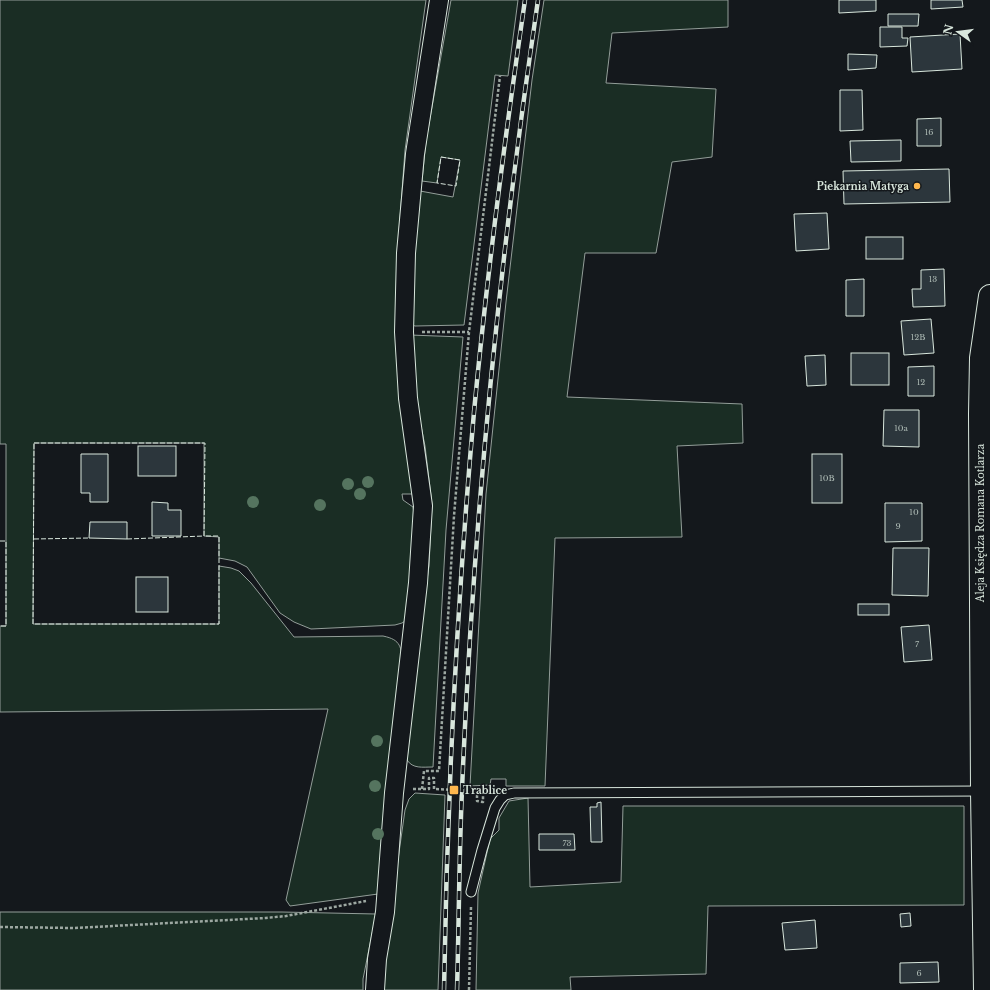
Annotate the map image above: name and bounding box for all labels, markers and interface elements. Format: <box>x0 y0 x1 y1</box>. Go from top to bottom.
north arrow <box>938 12 978 52</box>
text: N <box>940 22 956 36</box>
house number: 16 <box>925 127 933 137</box>
place label: Piekarnia Matyga <box>817 180 909 193</box>
marker: Piekarnia Matyga <box>912 181 922 191</box>
house number: 13 <box>929 274 937 284</box>
house number: 12B <box>911 332 925 342</box>
house number: 12 <box>917 377 925 387</box>
house number: 10a <box>894 423 908 433</box>
street label: Aleja Księdza Romana Kotlarza <box>974 443 987 603</box>
house number: 10B <box>819 473 835 483</box>
house number: 10 <box>909 507 919 517</box>
house number: 9 <box>895 521 901 531</box>
house number: 7 <box>915 639 920 649</box>
marker: Trablice <box>448 784 460 796</box>
place label: Trablice <box>463 784 507 797</box>
house number: 73 <box>563 838 572 848</box>
house number: 6 <box>916 968 922 978</box>

